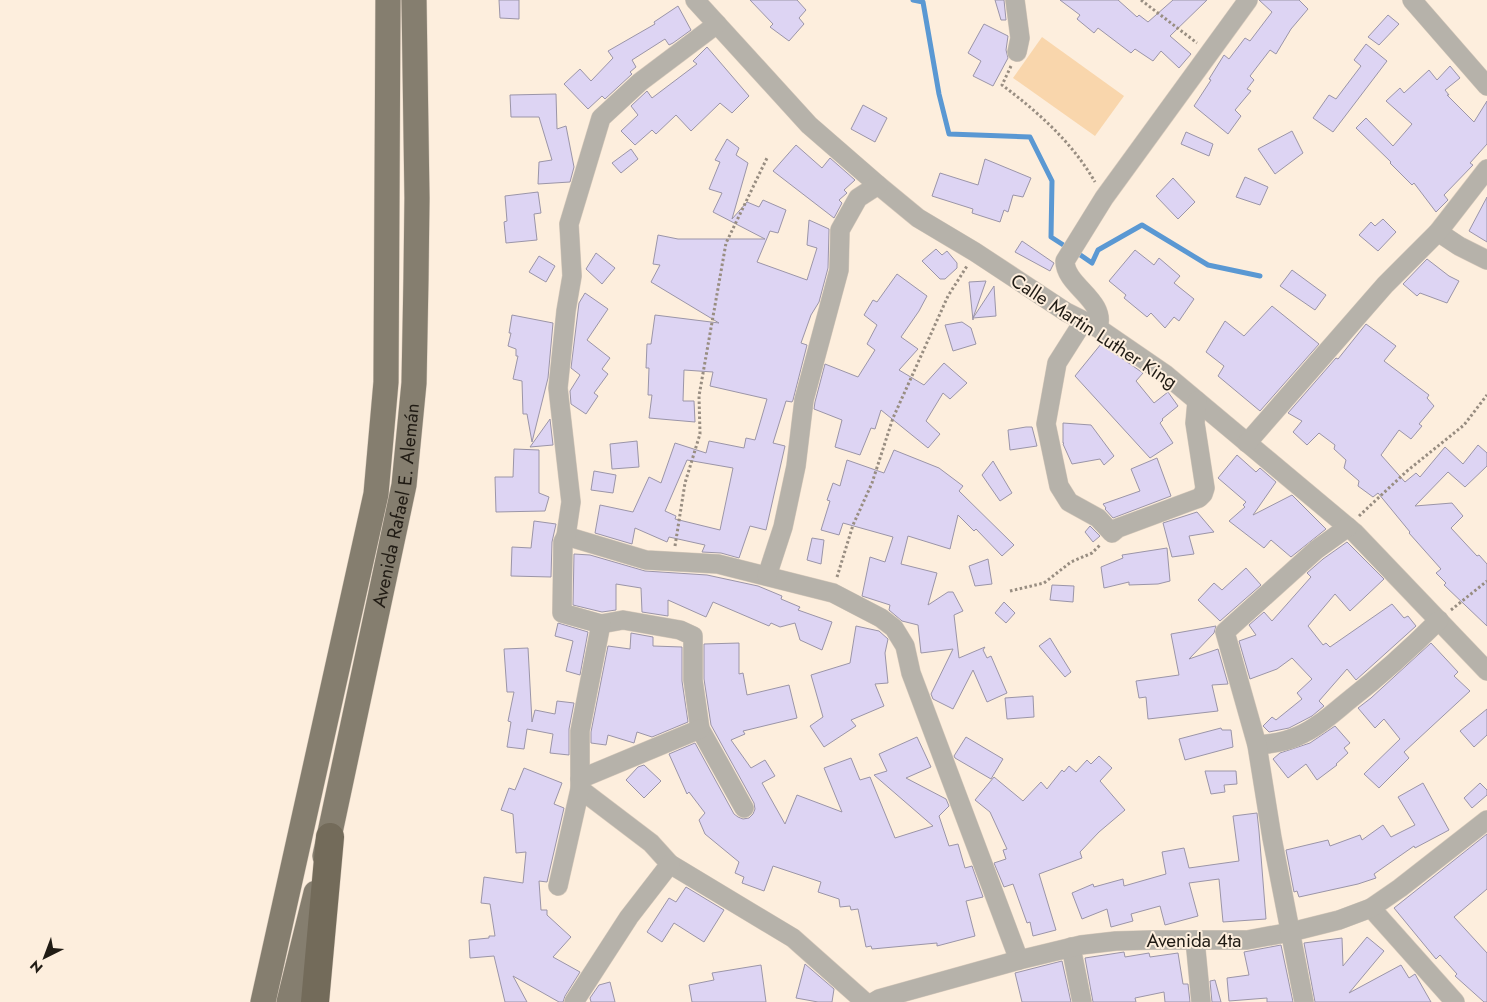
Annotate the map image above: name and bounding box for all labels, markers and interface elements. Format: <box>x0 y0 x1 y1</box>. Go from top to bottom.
street label: Calle Martin Luther King <box>1005 267 1183 395</box>
street label: Avenida Rafael E. Alemán <box>365 402 425 610</box>
street label: Avenida 4ta <box>1147 927 1241 954</box>
north arrow <box>20 932 70 982</box>
text: N <box>25 956 47 978</box>

